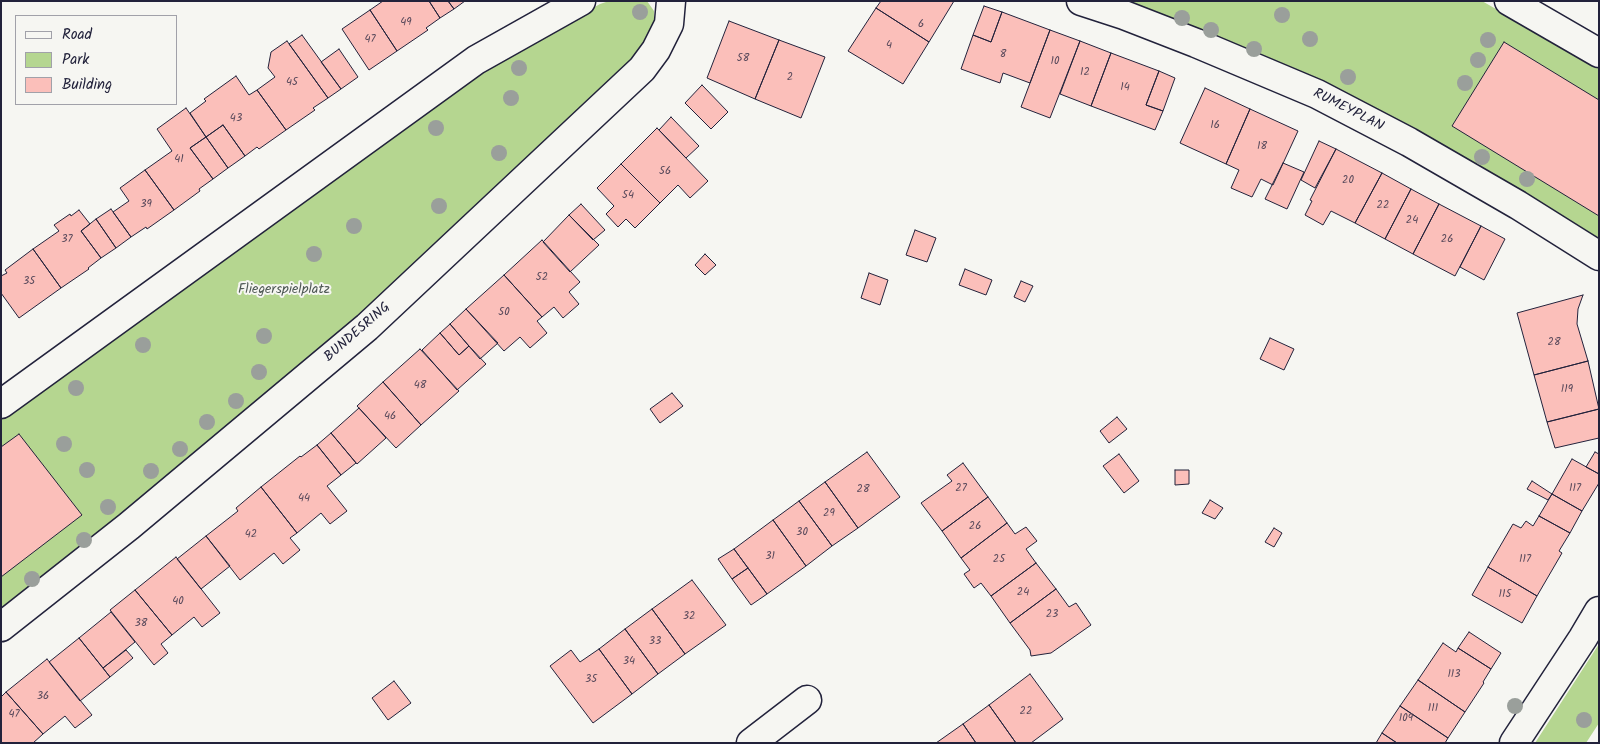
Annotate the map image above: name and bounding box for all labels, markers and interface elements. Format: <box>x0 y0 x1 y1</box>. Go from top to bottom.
legend <box>15 15 178 105</box>
house number: 49 <box>400 16 412 30</box>
house number: 6 <box>918 18 924 32</box>
text: Road <box>62 23 92 47</box>
house number: 47 <box>364 33 376 47</box>
house number: 4 <box>886 39 892 53</box>
text: Park <box>62 48 89 72</box>
house number: 8 <box>1000 48 1006 62</box>
house number: 58 <box>737 52 749 66</box>
house number: 10 <box>1051 55 1059 69</box>
house number: 12 <box>1080 66 1090 80</box>
house number: 2 <box>787 71 793 85</box>
text: Building <box>62 73 112 97</box>
house number: 45 <box>286 76 298 90</box>
house number: 14 <box>1120 81 1130 95</box>
street label: RUMEYPLAN <box>1310 86 1386 136</box>
house number: 43 <box>230 112 242 126</box>
house number: 16 <box>1210 119 1220 133</box>
house number: 18 <box>1257 140 1267 154</box>
house number: 41 <box>174 153 184 167</box>
house number: 56 <box>659 165 671 179</box>
house number: 20 <box>1342 174 1354 188</box>
house number: 54 <box>622 189 634 203</box>
house number: 39 <box>140 198 152 212</box>
house number: 22 <box>1377 199 1389 213</box>
house number: 24 <box>1406 214 1418 228</box>
house number: 37 <box>61 233 73 247</box>
house number: 26 <box>1441 233 1453 247</box>
house number: 52 <box>536 271 548 285</box>
house number: 35 <box>23 275 35 289</box>
park label: Fliegerspielplatz <box>238 283 330 299</box>
street label: BUNDESRING <box>322 300 394 366</box>
house number: 50 <box>498 306 510 320</box>
house number: 28 <box>1547 336 1561 350</box>
house number: 48 <box>414 379 426 393</box>
house number: 119 <box>1561 383 1573 397</box>
house number: 46 <box>384 410 396 424</box>
house number: 27 <box>955 482 967 496</box>
house number: 117 <box>1569 482 1581 496</box>
house number: 28 <box>856 483 870 497</box>
house number: 44 <box>298 492 310 506</box>
house number: 29 <box>823 507 835 521</box>
house number: 26 <box>969 520 981 534</box>
house number: 30 <box>796 526 808 540</box>
house number: 42 <box>245 528 257 542</box>
house number: 31 <box>765 550 775 564</box>
house number: 25 <box>993 553 1005 567</box>
house number: 117 <box>1519 553 1531 567</box>
house number: 24 <box>1017 586 1029 600</box>
house number: 115 <box>1499 588 1511 602</box>
house number: 40 <box>172 595 184 609</box>
house number: 23 <box>1046 608 1058 622</box>
house number: 32 <box>683 610 695 624</box>
house number: 38 <box>135 617 147 631</box>
house number: 33 <box>649 635 661 649</box>
house number: 34 <box>623 655 635 669</box>
house number: 113 <box>1447 668 1461 682</box>
house number: 35 <box>585 673 597 687</box>
house number: 36 <box>37 690 49 704</box>
house number: 111 <box>1428 702 1438 716</box>
house number: 22 <box>1020 705 1032 719</box>
house number: 47 <box>8 708 20 722</box>
house number: 109 <box>1399 712 1413 726</box>

